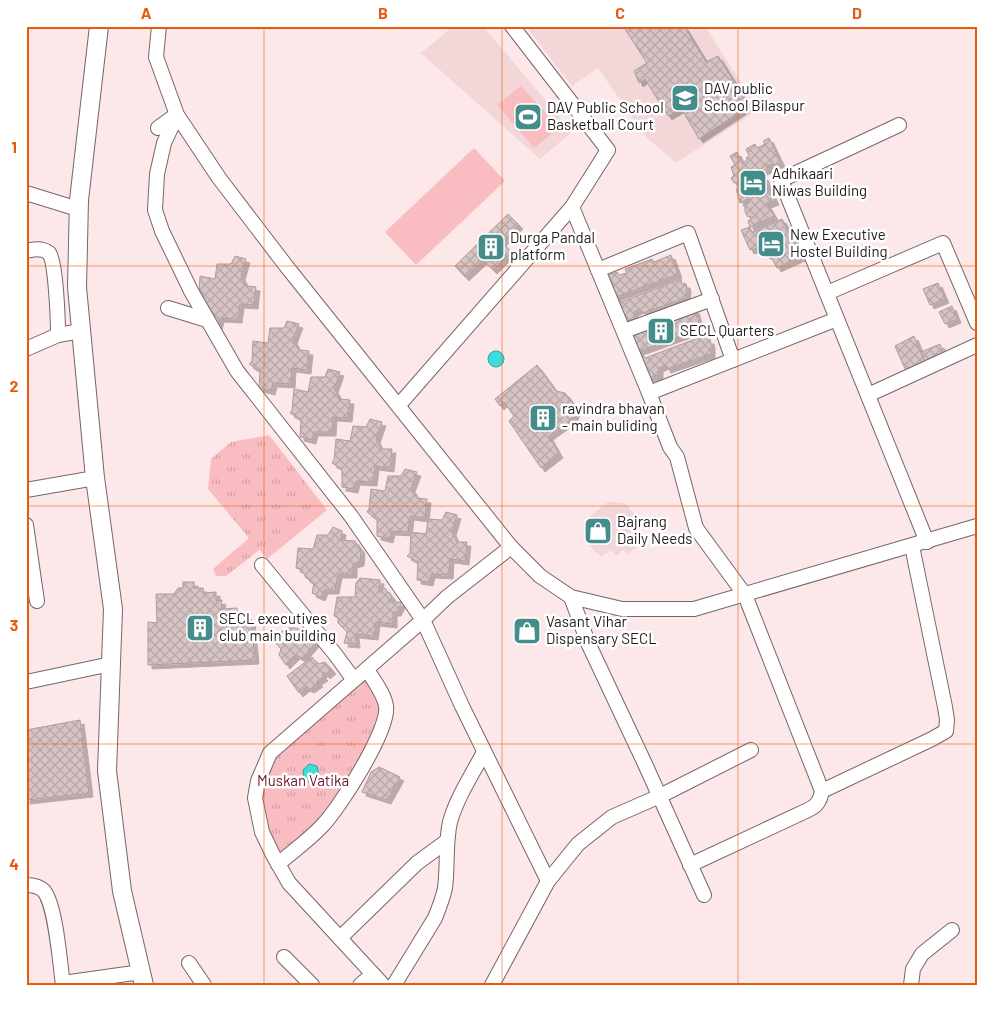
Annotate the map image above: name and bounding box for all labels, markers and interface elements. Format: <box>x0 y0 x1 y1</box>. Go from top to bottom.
text: A <box>141 3 152 22</box>
text: B <box>378 3 388 22</box>
text: C <box>615 3 625 22</box>
text: D <box>852 3 862 22</box>
place label: DAV public School Bilaspur <box>704 79 805 114</box>
school or university icon: DAV public School Bilaspur <box>670 83 700 113</box>
place label: DAV Public School Basketball Court <box>547 98 664 133</box>
sports icon: DAV Public School Basketball Court <box>513 102 543 132</box>
text: 1 <box>11 137 17 156</box>
place label: Adhikaari Niwas Building <box>772 164 867 199</box>
hotel icon: Adhikaari Niwas Building <box>738 168 768 198</box>
place label: New Executive Hostel Building <box>790 225 888 260</box>
place label: Durga Pandal platform <box>510 228 595 263</box>
hotel icon: New Executive Hostel Building <box>756 229 786 259</box>
building icon: Durga Pandal platform <box>476 232 506 262</box>
building icon: SECL Quarters <box>646 316 676 346</box>
place label: SECL Quarters <box>680 321 774 339</box>
text: 2 <box>10 376 19 395</box>
place label: ravindra bhavan - main buliding <box>562 399 665 434</box>
building icon: ravindra bhavan - main buliding <box>528 403 558 433</box>
place label: Bajrang Daily Needs <box>617 512 693 547</box>
shop icon: Bajrang Daily Needs <box>583 516 613 546</box>
place label: SECL executives club main building <box>219 609 336 644</box>
place label: Vasant Vihar Dispensary SECL <box>546 612 657 647</box>
building icon: SECL executives club main building <box>185 613 215 643</box>
text: 3 <box>10 615 18 634</box>
shop icon: Vasant Vihar Dispensary SECL <box>512 616 542 646</box>
park label: Muskan Vatika <box>257 771 349 789</box>
text: 4 <box>9 854 19 873</box>

